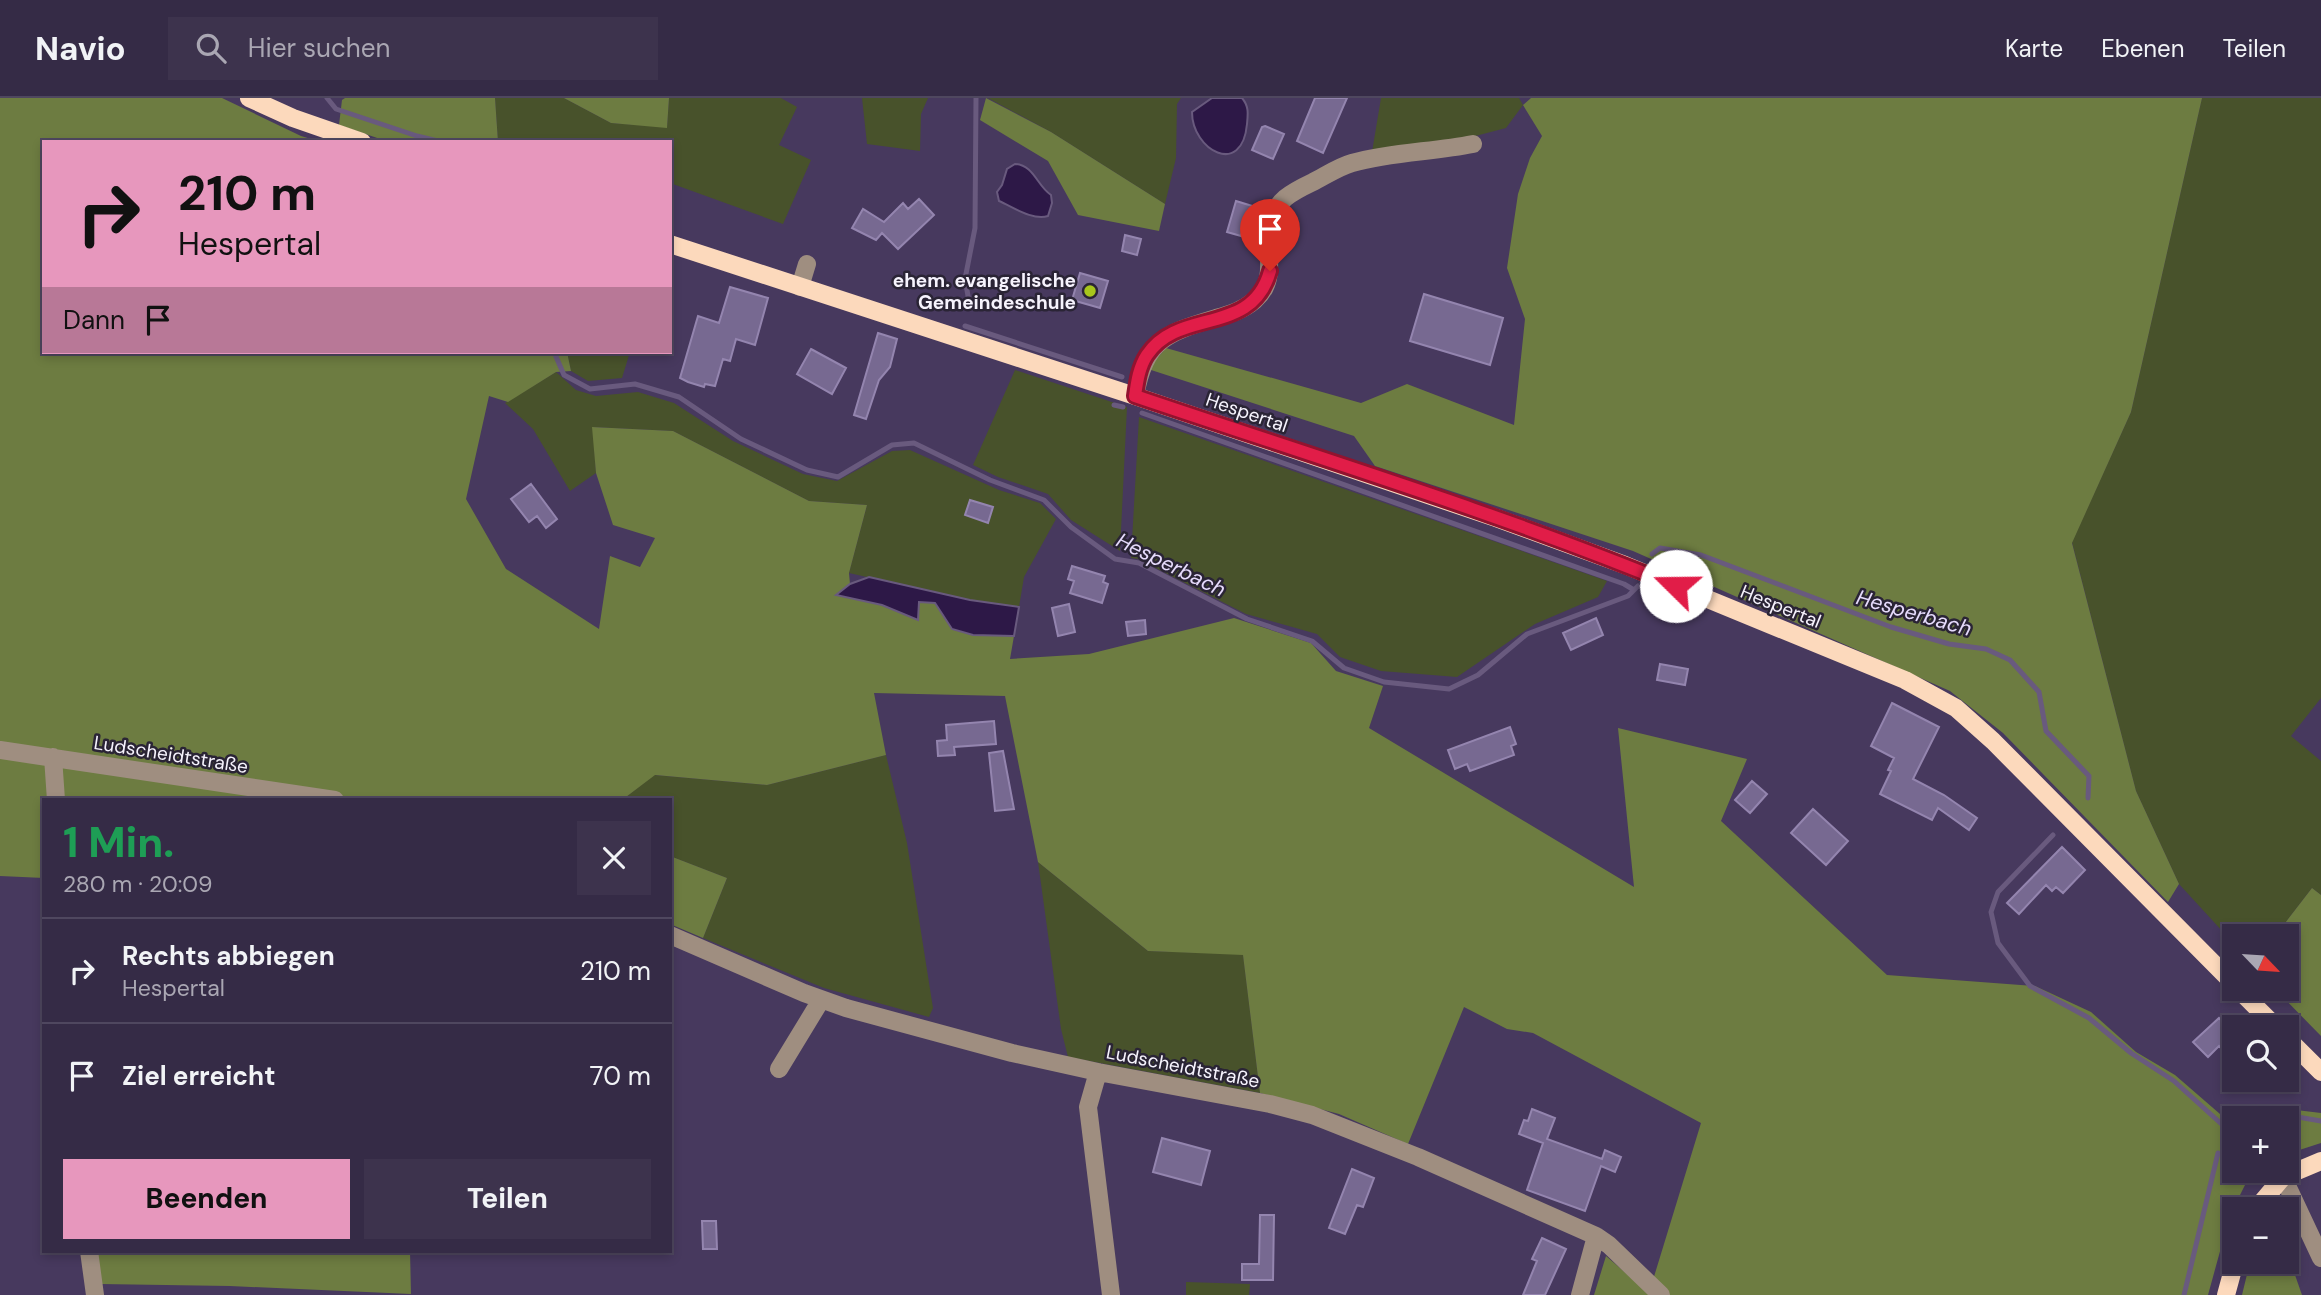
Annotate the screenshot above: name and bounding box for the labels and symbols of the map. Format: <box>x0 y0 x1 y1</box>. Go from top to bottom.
pin <box>1240 199 1300 271</box>
place label: ehem. evangelische Gemeindeschule <box>893 268 1076 315</box>
marker: ehem. evangelische Gemeindeschule <box>1082 283 1098 299</box>
street label: Hespertal <box>1203 387 1291 438</box>
water label: Hesperbach <box>1112 526 1230 604</box>
position arrow <box>1639 549 1713 623</box>
street label: Hespertal <box>1737 579 1825 634</box>
water label: Hesperbach <box>1853 583 1975 643</box>
street label: Ludscheidtstraße <box>92 730 250 779</box>
north arrow <box>2222 924 2300 1001</box>
street label: Ludscheidtstraße <box>1104 1039 1262 1094</box>

